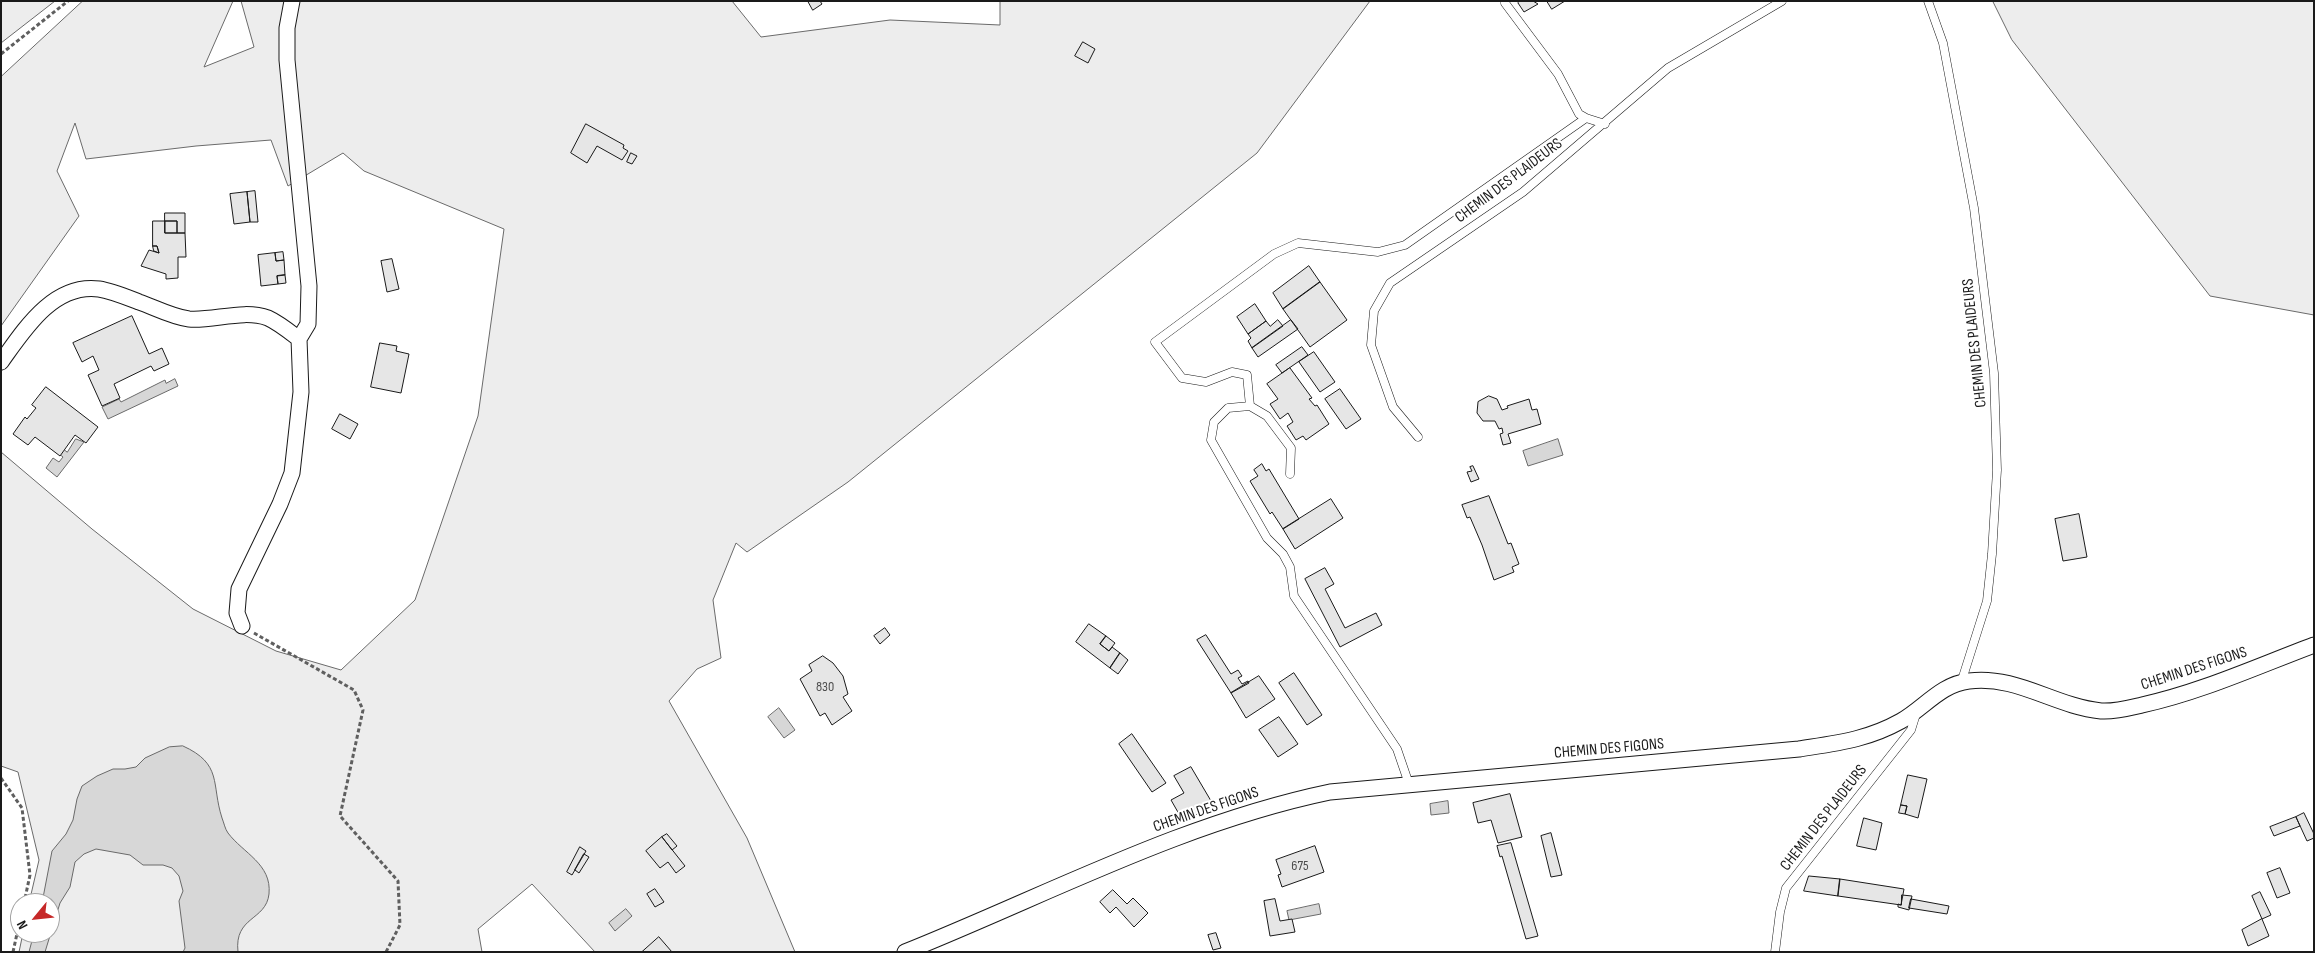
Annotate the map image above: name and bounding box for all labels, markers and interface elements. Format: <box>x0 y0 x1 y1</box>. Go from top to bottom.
street label: CHEMIN DES PLAIDEURS <box>1452 134 1566 228</box>
street label: CHEMIN DES PLAIDEURS <box>1959 278 1991 408</box>
street label: CHEMIN DES FIGONS <box>2139 643 2249 695</box>
house number: 830 <box>816 679 834 695</box>
street label: CHEMIN DES FIGONS <box>1553 735 1665 763</box>
street label: CHEMIN DES PLAIDEURS <box>1777 761 1871 875</box>
street label: CHEMIN DES FIGONS <box>1151 783 1261 837</box>
house number: 675 <box>1291 858 1309 874</box>
north arrow <box>10 893 60 943</box>
text: N <box>13 918 31 932</box>

